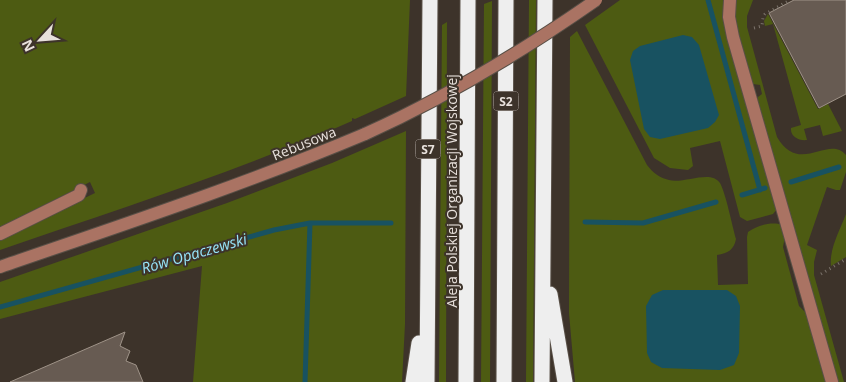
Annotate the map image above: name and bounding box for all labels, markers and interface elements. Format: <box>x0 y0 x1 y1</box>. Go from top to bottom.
north arrow <box>15 15 65 65</box>
text: N <box>17 37 39 55</box>
street label: Aleja Polskiej Organizacji Wojskowej <box>442 74 461 308</box>
road number: S2 <box>494 92 518 110</box>
street label: Rebusowa <box>269 122 339 164</box>
road number: S7 <box>416 140 440 158</box>
water label: Rów Opaczewski <box>139 228 249 278</box>

